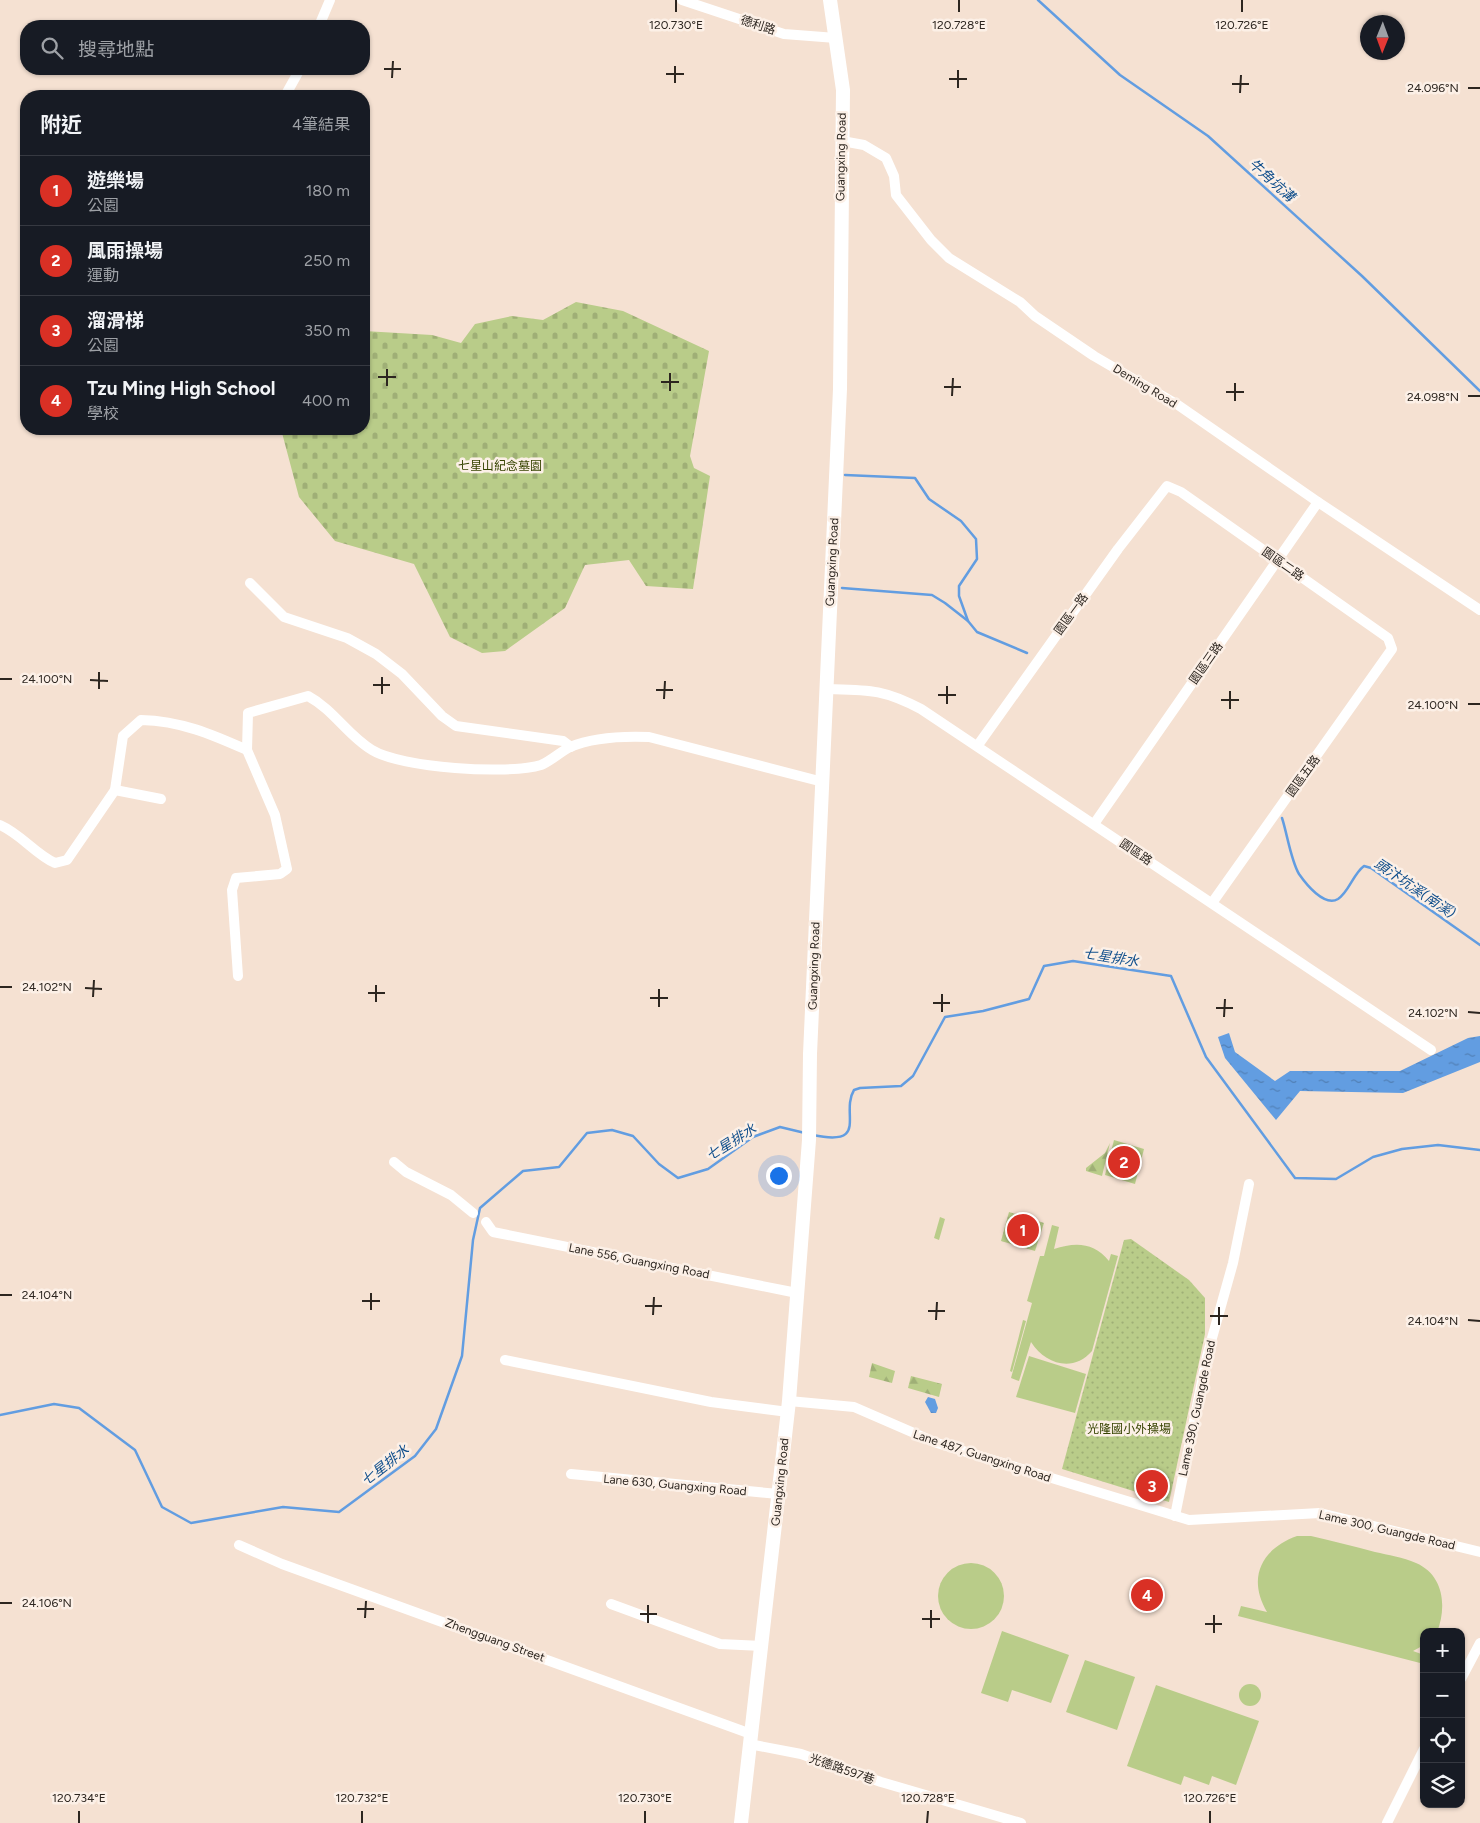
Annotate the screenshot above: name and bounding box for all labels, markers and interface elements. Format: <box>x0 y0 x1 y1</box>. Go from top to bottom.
street label: 德利路 <box>739 13 777 37</box>
north arrow <box>1360 15 1405 60</box>
text: 120.730°E <box>649 18 703 32</box>
text: 120.728°E <box>932 18 986 32</box>
text: 120.726°E <box>1215 18 1269 32</box>
search box <box>20 20 370 75</box>
icon: search <box>38 34 66 62</box>
text: 搜尋地點 <box>78 38 154 61</box>
text: 24.096°N <box>1407 81 1459 95</box>
text: 附近 <box>40 112 82 137</box>
street label: Guangxing Road <box>833 113 849 201</box>
text: 4筆結果 <box>292 115 350 134</box>
water label: 牛角坑溝 <box>1245 155 1300 207</box>
text: 遊樂場 <box>87 169 144 192</box>
text: 1 <box>53 181 59 200</box>
text: 180 m <box>306 181 350 200</box>
text: 公園 <box>87 196 119 215</box>
text: 風雨操場 <box>87 239 163 262</box>
text: 2 <box>51 251 61 270</box>
text: 250 m <box>304 251 350 270</box>
text: 運動 <box>87 266 119 285</box>
text: 溜滑梯 <box>87 309 144 332</box>
text: 3 <box>52 321 60 340</box>
text: 350 m <box>304 321 350 340</box>
text: 公園 <box>87 336 119 355</box>
street label: Deming Road <box>1110 361 1180 411</box>
text: Tzu Ming High School <box>87 377 275 400</box>
text: 24.098°N <box>1407 390 1459 404</box>
text: 4 <box>51 391 61 410</box>
text: 400 m <box>302 391 350 410</box>
text: 學校 <box>87 404 119 423</box>
park label: 七星山紀念墓園 <box>458 459 542 473</box>
street label: Guangxing Road <box>823 517 841 607</box>
street label: 園區二路 <box>1259 544 1307 584</box>
street label: 園區一路 <box>1051 590 1091 638</box>
street label: 園區三路 <box>1186 639 1226 687</box>
text: 24.100°N <box>22 672 72 686</box>
text: 24.100°N <box>1408 698 1458 712</box>
street label: 園區五路 <box>1283 752 1323 800</box>
street label: 園區路 <box>1117 836 1155 868</box>
water label: 頭汴坑溪(南溪) <box>1371 855 1458 922</box>
street label: Guangxing Road <box>805 922 823 1010</box>
water label: 七星排水 <box>1082 945 1141 970</box>
text: 24.102°N <box>22 980 72 994</box>
text: 24.102°N <box>1408 1006 1458 1020</box>
water label: 七星排水 <box>703 1120 760 1164</box>
pin: 2 <box>1108 1143 1140 1181</box>
your location <box>766 1163 792 1189</box>
pin: 1 <box>1007 1211 1039 1249</box>
street label: Lane 556, Guangxing Road <box>567 1240 711 1282</box>
text: 24.104°N <box>22 1288 72 1302</box>
text: 24.104°N <box>1408 1314 1458 1328</box>
street label: Lame 390, Guangde Road <box>1176 1339 1218 1477</box>
park label: 光隆國小外操場 <box>1087 1422 1171 1436</box>
street label: Lane 487, Guangxing Road <box>911 1427 1053 1485</box>
street label: Guangxing Road <box>768 1437 792 1527</box>
water label: 七星排水 <box>358 1441 413 1489</box>
pin: 3 <box>1136 1467 1168 1505</box>
street label: Lane 630, Guangxing Road <box>603 1472 747 1498</box>
street label: Lame 300, Guangde Road <box>1317 1507 1457 1553</box>
pin: 4 <box>1131 1576 1163 1614</box>
text: 24.106°N <box>22 1596 72 1610</box>
street label: Zhengguang Street <box>443 1615 547 1665</box>
map controls <box>1420 1628 1465 1808</box>
button: + <box>1420 1628 1465 1673</box>
button: − <box>1420 1673 1465 1718</box>
button: locate <box>1420 1718 1465 1763</box>
street label: 光德路597巷 <box>808 1751 876 1787</box>
button: layers <box>1420 1763 1465 1808</box>
text: 120.734°E <box>52 1791 106 1805</box>
text: 120.732°E <box>335 1791 389 1805</box>
text: 120.730°E <box>618 1791 672 1805</box>
text: 120.728°E <box>901 1791 955 1805</box>
text: 120.726°E <box>1183 1791 1237 1805</box>

